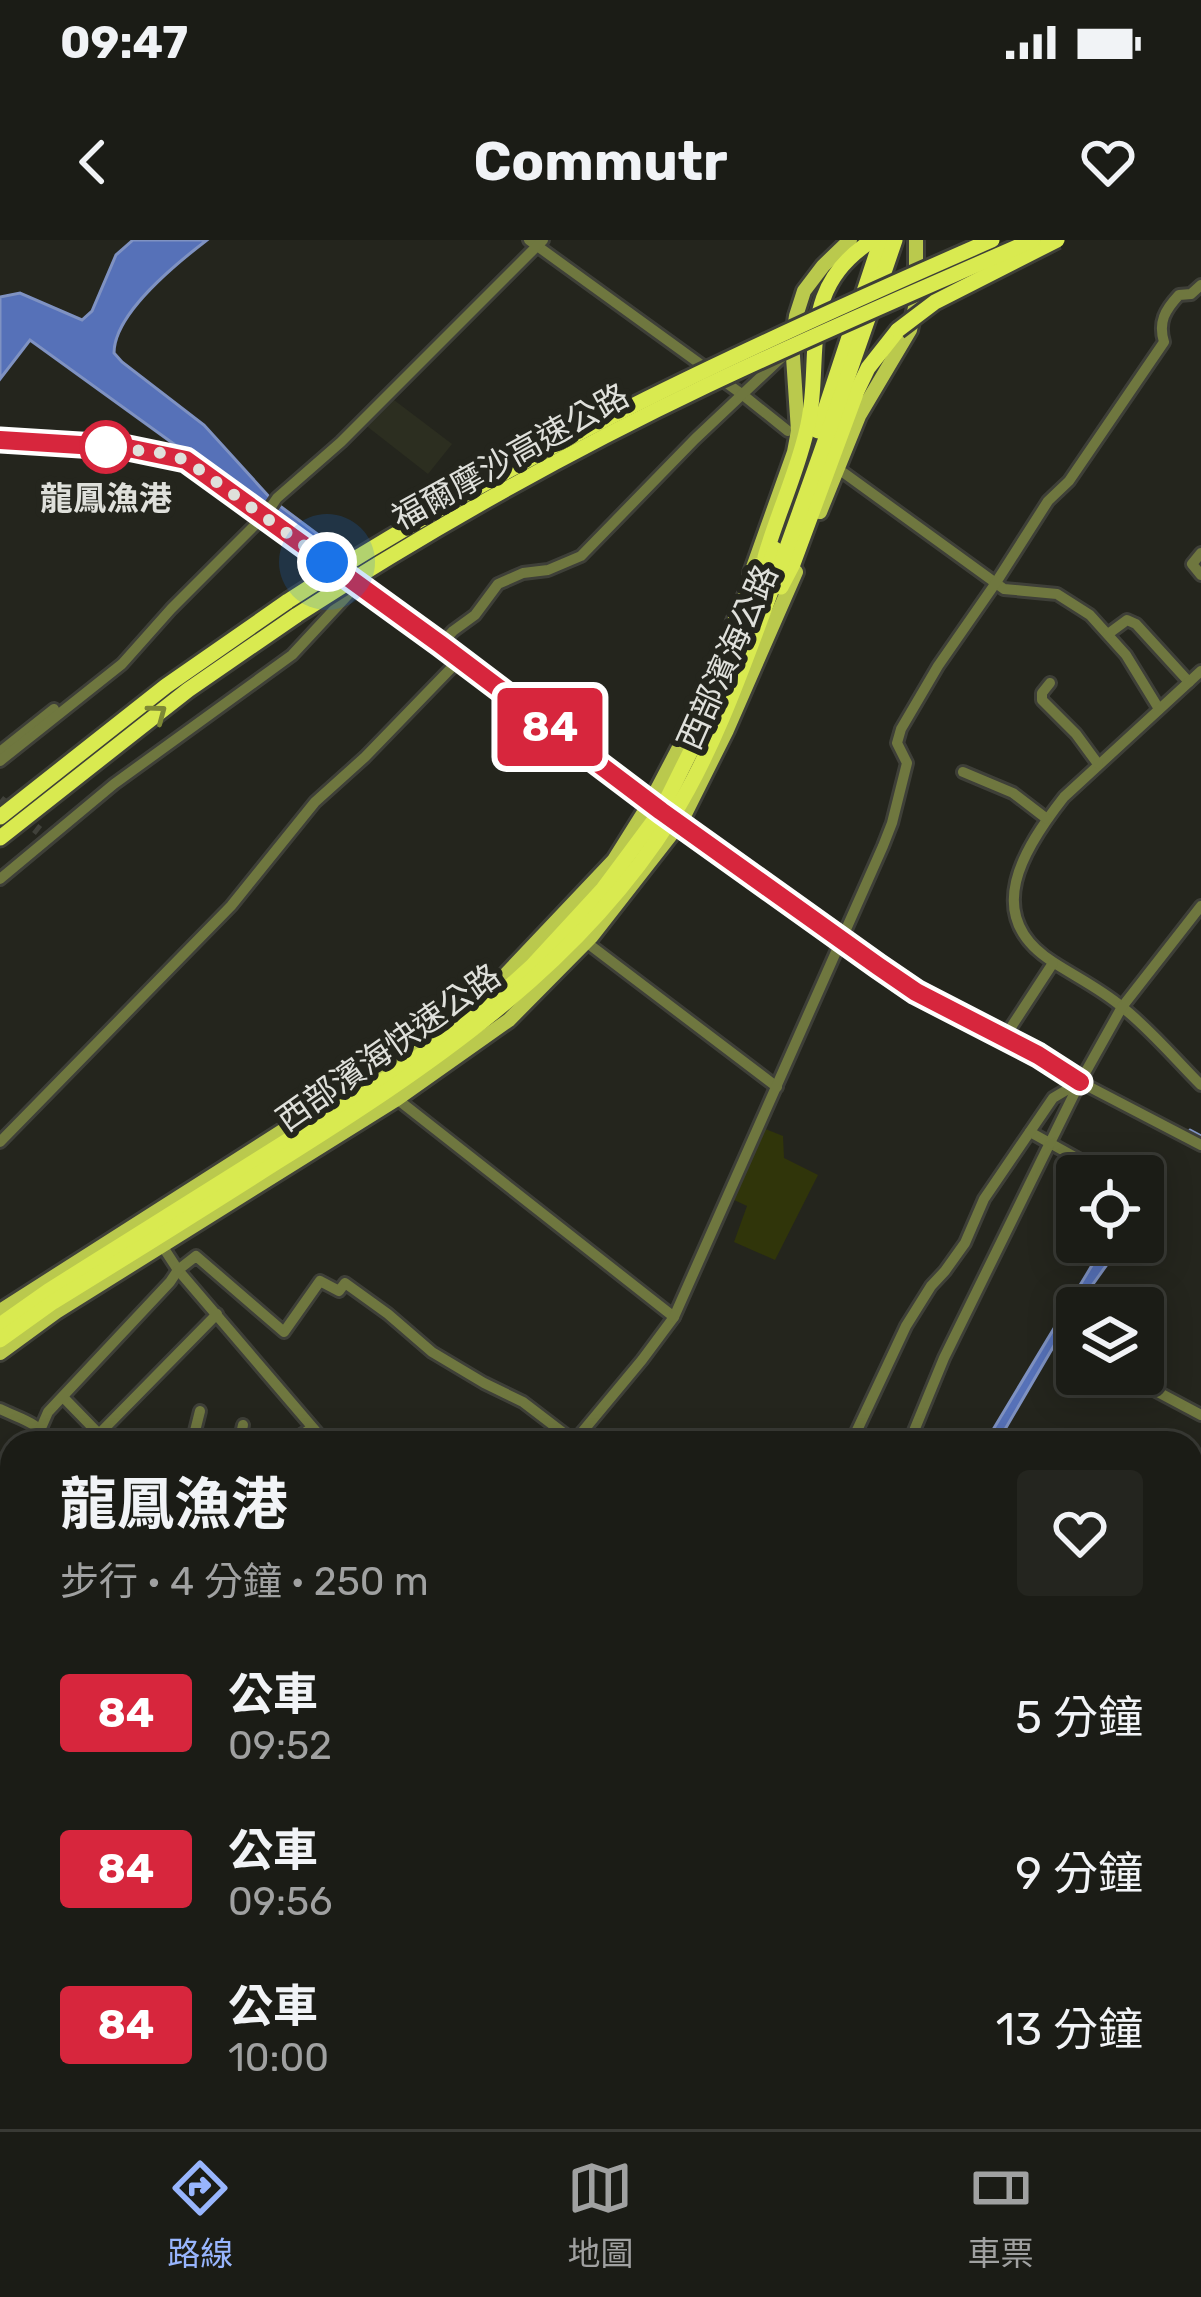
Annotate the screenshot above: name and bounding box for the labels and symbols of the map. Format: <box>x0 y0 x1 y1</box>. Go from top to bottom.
street label: 福爾摩沙高速公路 <box>385 375 635 537</box>
marker: 龍鳳漁港 <box>81 422 131 472</box>
place label: 龍鳳漁港 <box>40 479 172 518</box>
your location <box>297 532 357 592</box>
street label: 西部濱海公路 <box>669 559 786 756</box>
line badge: 84 <box>496 688 604 766</box>
one-way arrow <box>144 706 166 728</box>
street label: 西部濱海快速公路 <box>269 956 508 1139</box>

